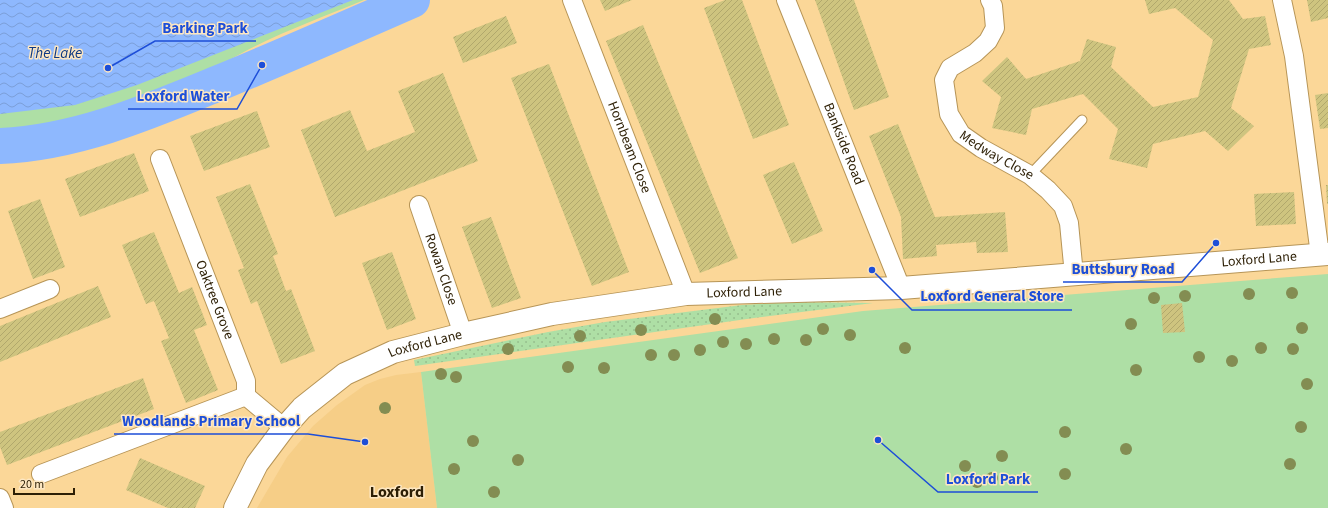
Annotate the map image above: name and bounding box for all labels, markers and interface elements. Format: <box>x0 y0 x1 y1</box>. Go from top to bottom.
callout: Barking Park <box>155 14 256 41</box>
text: Barking Park <box>162 18 248 39</box>
water label: The Lake <box>28 43 82 64</box>
callout: Loxford Water <box>128 82 237 109</box>
text: Loxford Water <box>137 86 229 107</box>
street label: Hornbeam Close <box>602 98 656 196</box>
street label: Bankside Road <box>818 100 869 188</box>
street label: Medway Close <box>955 126 1037 185</box>
street label: Rowan Close <box>419 231 463 308</box>
street label: Loxford Lane <box>1221 247 1298 272</box>
callout: Buttsbury Road <box>1063 255 1182 282</box>
street label: Oaktree Grove <box>190 257 239 342</box>
text: Buttsbury Road <box>1072 259 1175 280</box>
street label: Loxford Lane <box>706 281 782 303</box>
callout: Loxford General Store <box>912 283 1072 310</box>
text: Loxford General Store <box>920 286 1064 307</box>
street label: Loxford Lane <box>385 325 464 363</box>
callout: Woodlands Primary School <box>114 407 308 434</box>
text: Woodlands Primary School <box>122 411 301 432</box>
callout: Loxford Park <box>938 465 1038 492</box>
text: Loxford Park <box>946 469 1031 490</box>
scale bar <box>14 470 74 496</box>
text: 20 m <box>20 476 44 493</box>
district label: Loxford <box>370 481 424 503</box>

